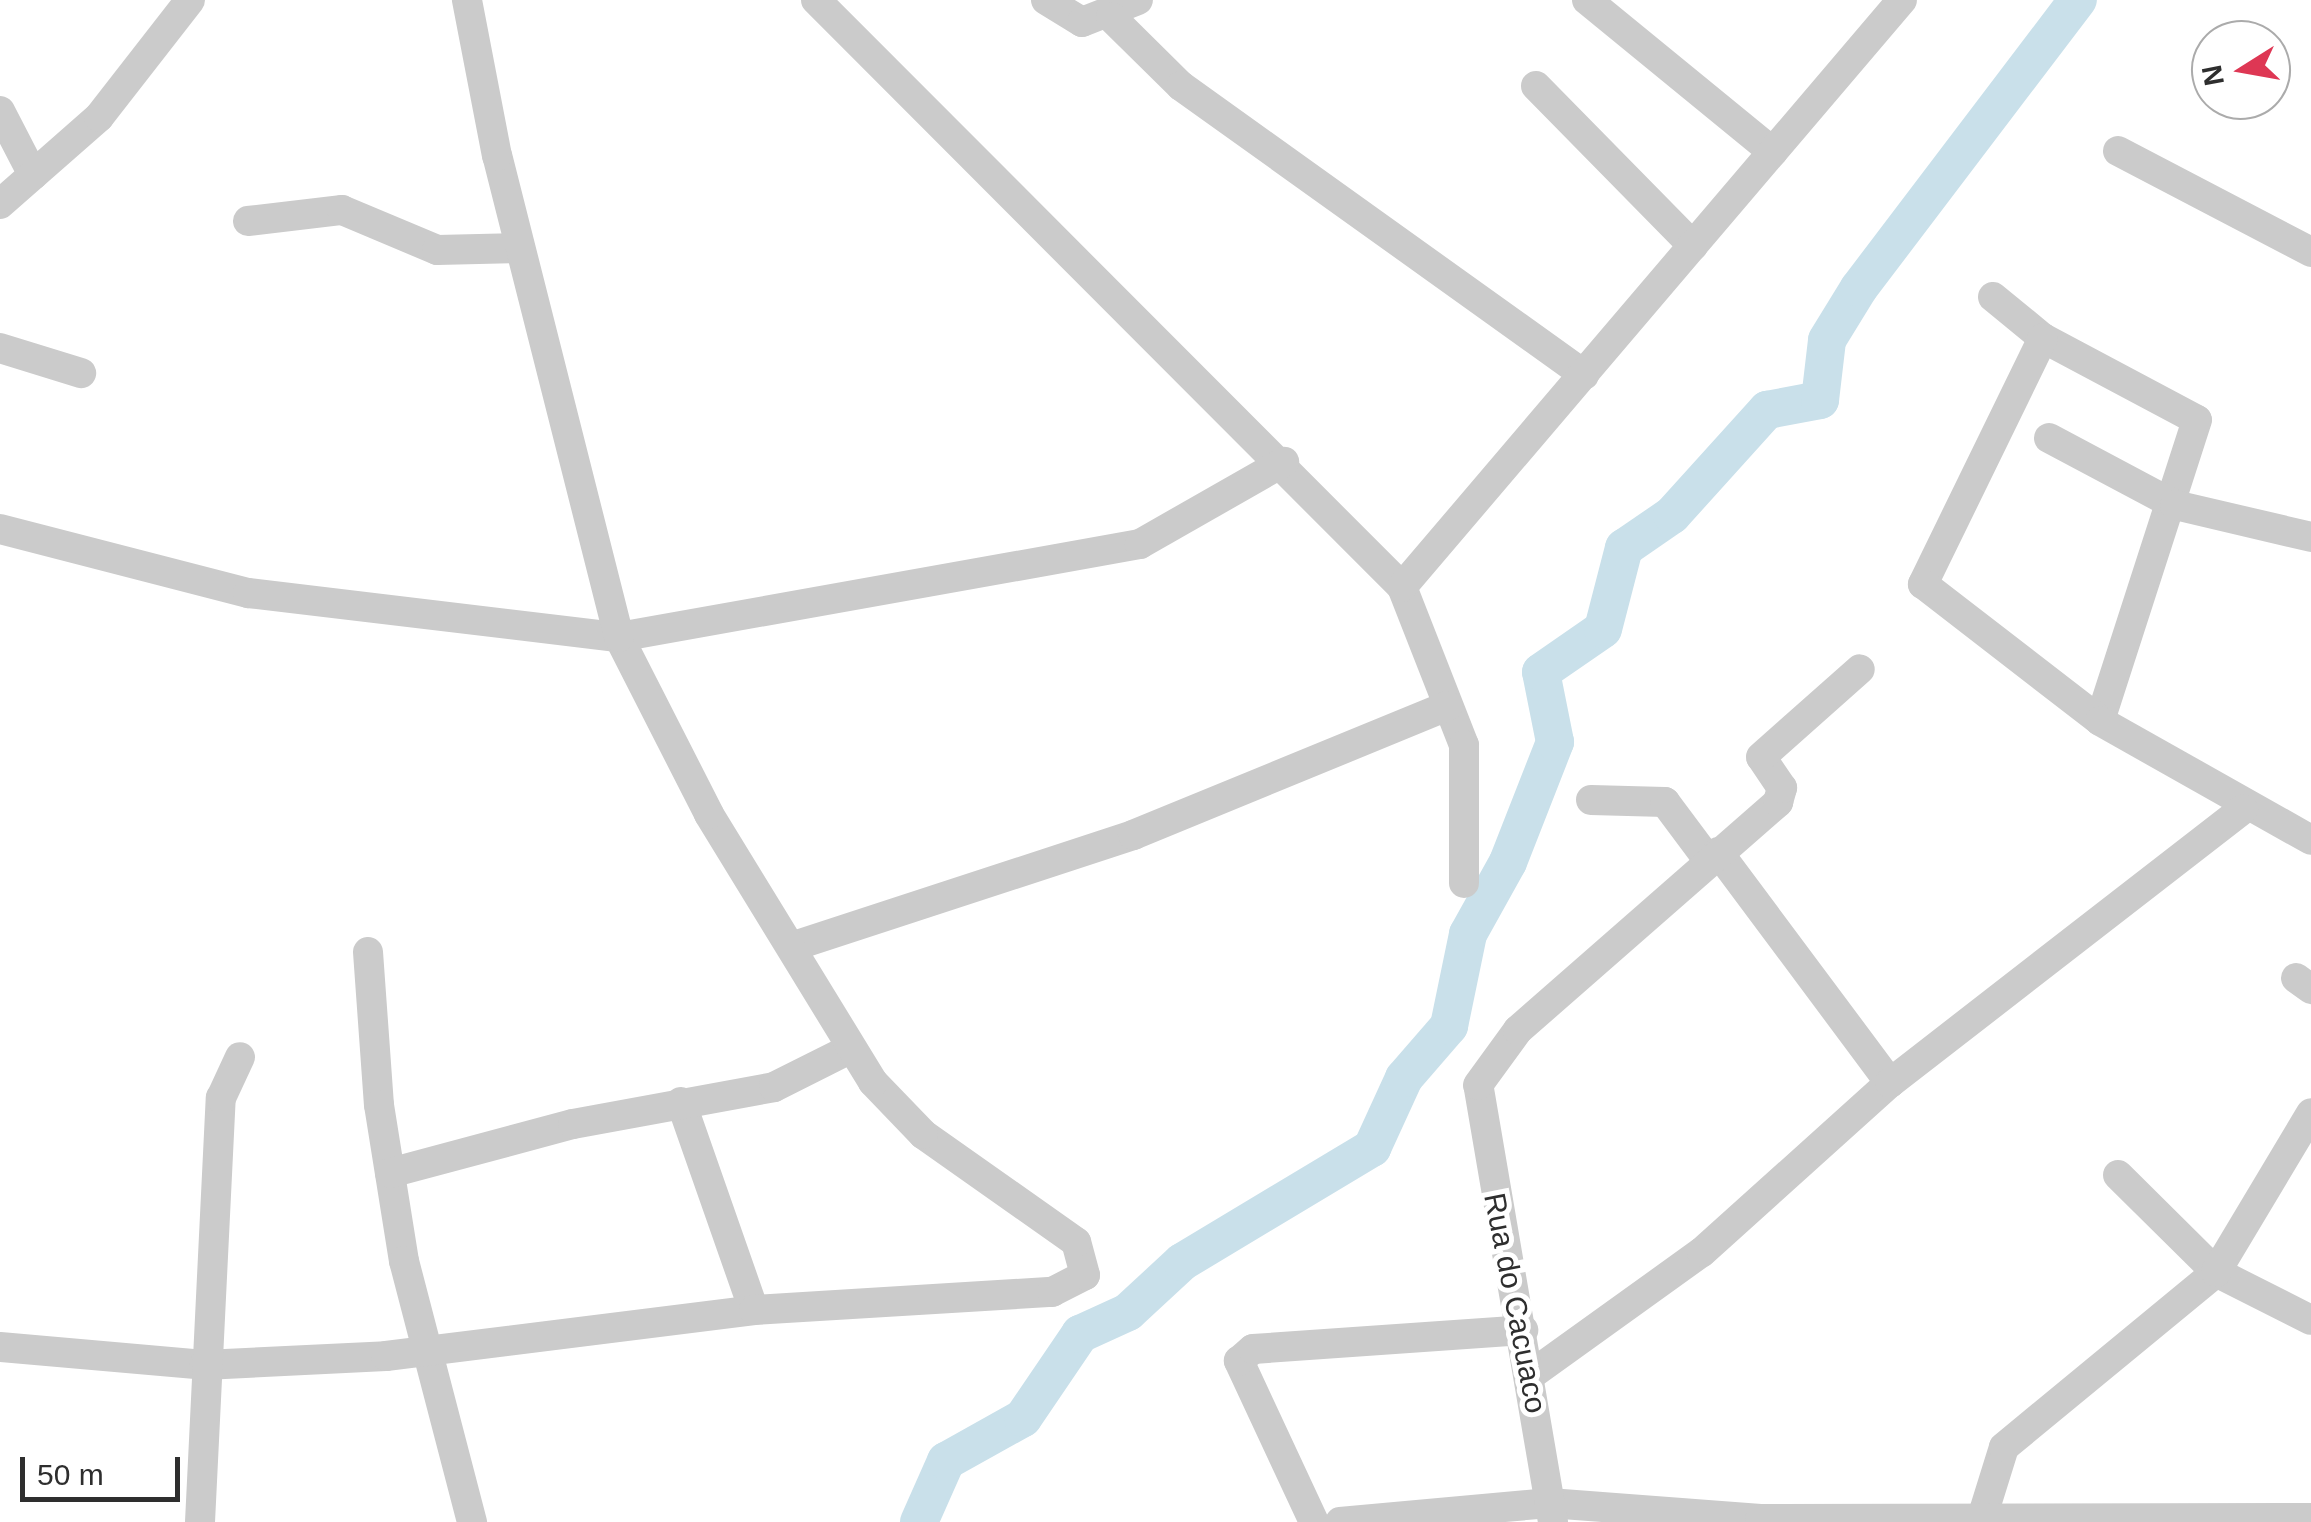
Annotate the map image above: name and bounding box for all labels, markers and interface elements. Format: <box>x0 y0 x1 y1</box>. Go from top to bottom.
north arrow <box>2191 20 2291 120</box>
text: N <box>2196 63 2230 88</box>
street label: Rua do Cacuaco <box>1476 1190 1554 1416</box>
scale bar <box>25 1437 185 1499</box>
text: 50 m <box>37 1458 104 1491</box>

